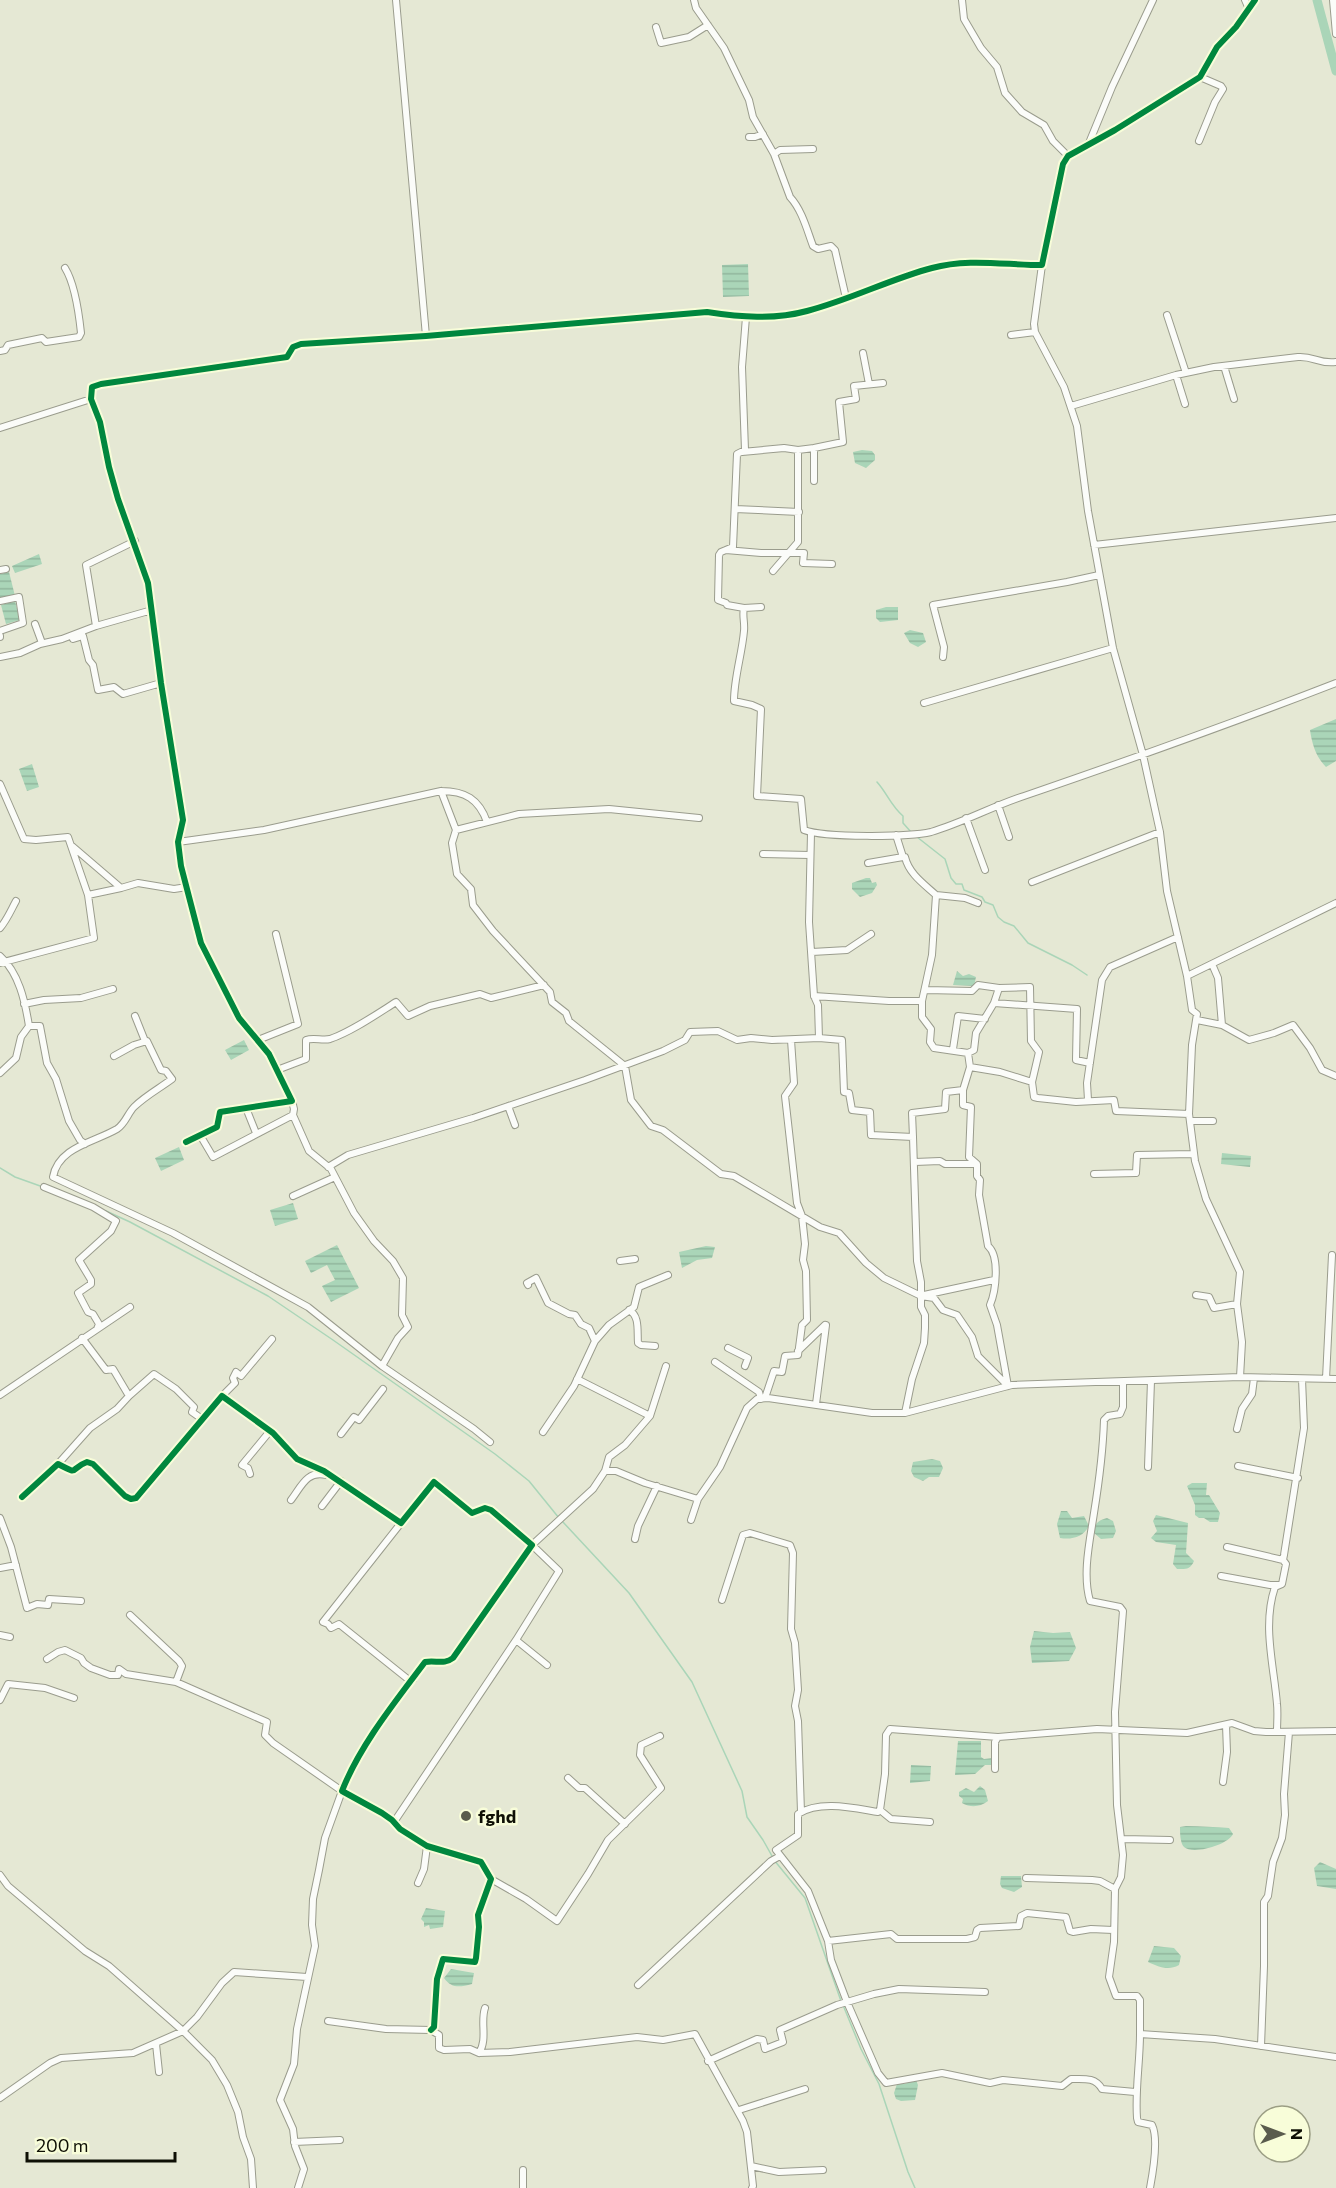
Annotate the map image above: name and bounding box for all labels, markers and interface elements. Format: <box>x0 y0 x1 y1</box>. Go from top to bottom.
place label: fghd <box>478 1805 516 1827</box>
marker: fghd <box>459 1809 473 1823</box>
north arrow <box>1252 2104 1312 2164</box>
scale bar <box>27 2125 176 2163</box>
text: N <box>1288 2128 1307 2140</box>
text: 200 m <box>36 2134 89 2156</box>

